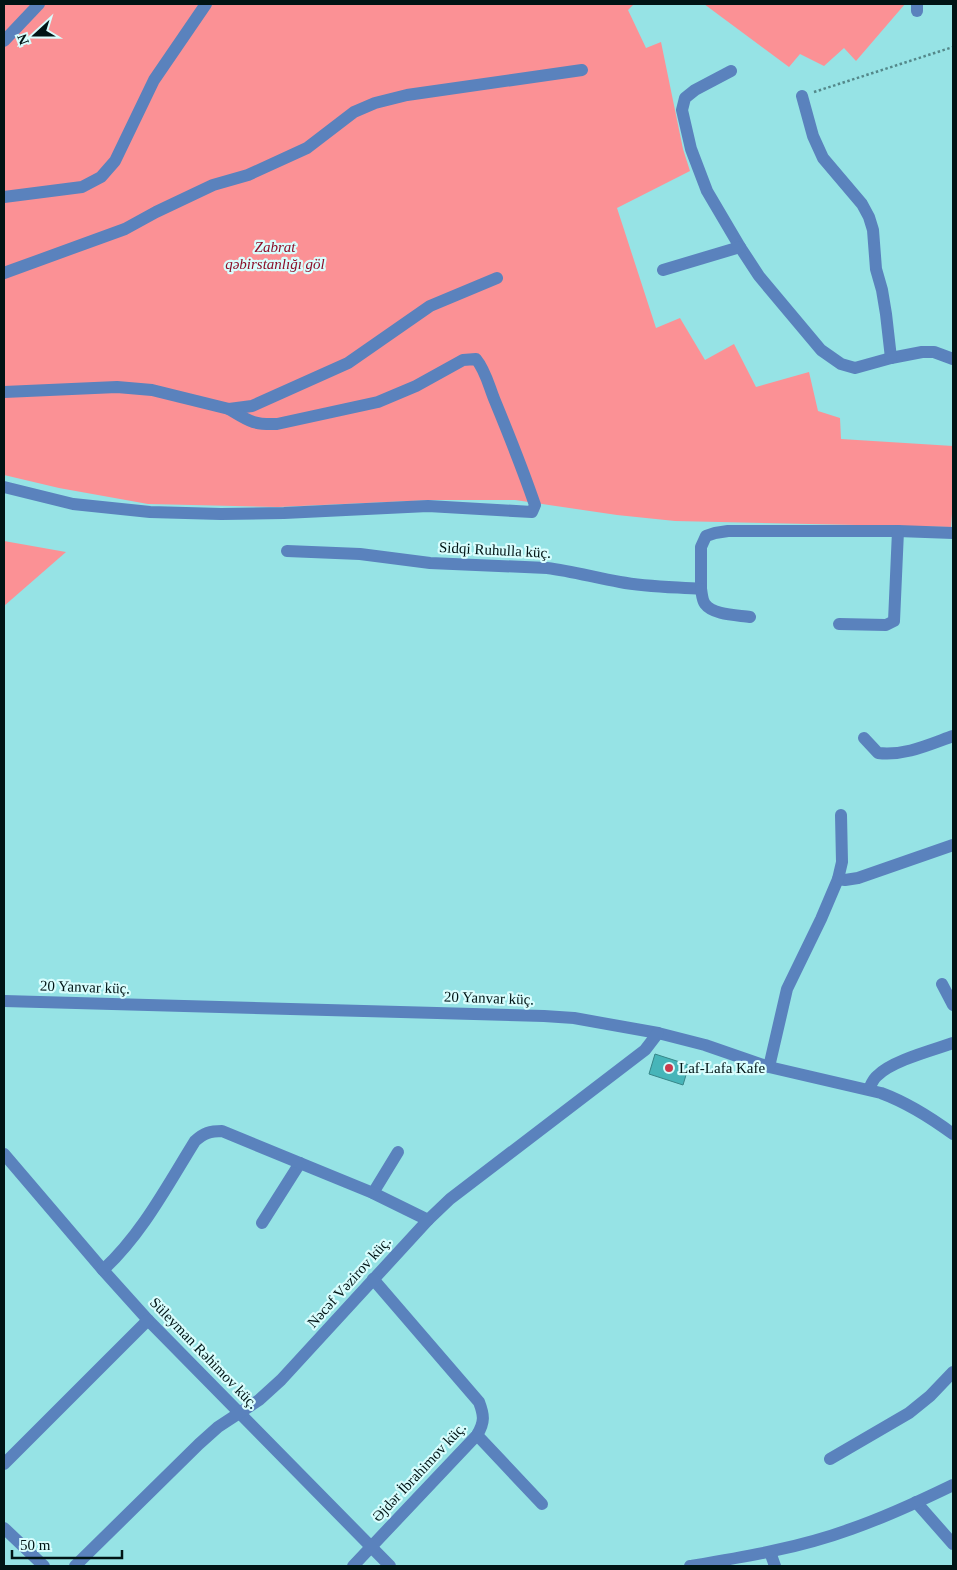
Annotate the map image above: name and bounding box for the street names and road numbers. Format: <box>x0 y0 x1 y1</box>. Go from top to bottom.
street label: Sidqi Ruhulla küç. <box>439 539 551 561</box>
street label: 20 Yanvar küç. <box>40 977 130 997</box>
street label: 20 Yanvar küç. <box>444 988 534 1008</box>
street label: Nəcəf Vəzirov küç. <box>304 1233 394 1331</box>
street label: Süleyman Rəhimov küç. <box>147 1294 261 1412</box>
street label: Əjdər İbrahimov küç. <box>369 1419 469 1525</box>

